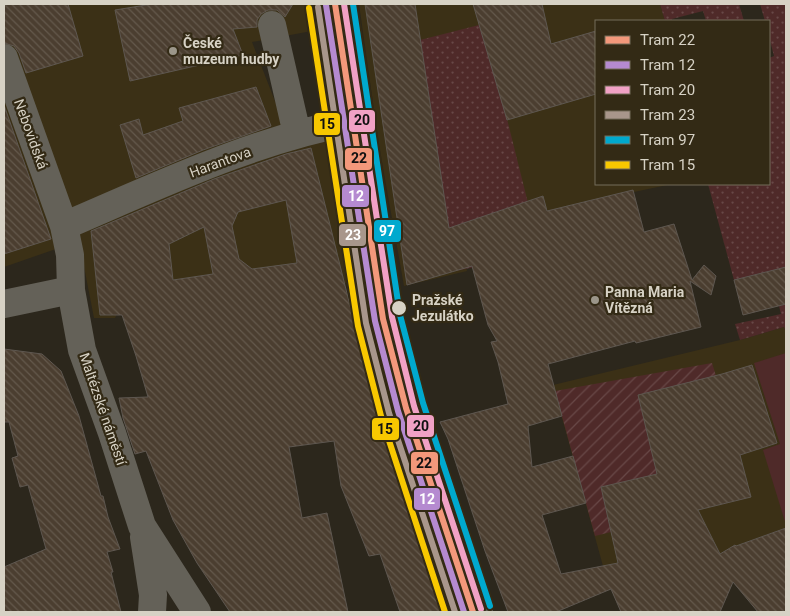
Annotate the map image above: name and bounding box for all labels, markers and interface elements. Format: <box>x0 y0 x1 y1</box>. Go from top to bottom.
legend <box>595 20 770 185</box>
text: Tram 22 <box>640 31 695 49</box>
place label: České muzeum hudby <box>183 34 280 67</box>
marker: České muzeum hudby <box>167 45 179 57</box>
text: Tram 12 <box>640 56 695 74</box>
text: Tram 20 <box>640 81 695 99</box>
street label: Nebovidská <box>11 97 51 171</box>
text: Tram 23 <box>640 106 695 124</box>
line badge: 20 <box>348 109 376 133</box>
line badge: 15 <box>313 112 341 136</box>
text: 20 <box>354 112 370 128</box>
text: 15 <box>319 116 335 132</box>
text: Tram 97 <box>640 131 695 149</box>
street label: Harantova <box>187 144 253 180</box>
line badge: 22 <box>344 147 373 171</box>
text: 22 <box>351 150 367 166</box>
text: Tram 15 <box>640 156 695 174</box>
line badge: 12 <box>341 184 370 208</box>
text: 12 <box>348 188 364 204</box>
line badge: 97 <box>373 219 402 243</box>
line badge: 23 <box>338 223 367 247</box>
text: 97 <box>379 223 395 239</box>
text: 23 <box>345 227 361 243</box>
place label: Panna Maria Vítězná <box>605 284 685 316</box>
place label: Pražské Jezulátko <box>412 292 474 324</box>
marker: Panna Maria Vítězná <box>589 294 601 306</box>
marker: Pražské Jezulátko <box>390 299 408 317</box>
street label: Maltézské náměstí <box>76 351 130 468</box>
line badge: 20 <box>406 414 435 438</box>
line badge: 15 <box>371 417 400 441</box>
text: 20 <box>413 418 429 434</box>
text: 15 <box>377 421 393 437</box>
line badge: 22 <box>410 451 439 475</box>
text: 22 <box>416 455 432 471</box>
line badge: 12 <box>413 487 441 511</box>
text: 12 <box>419 491 435 507</box>

